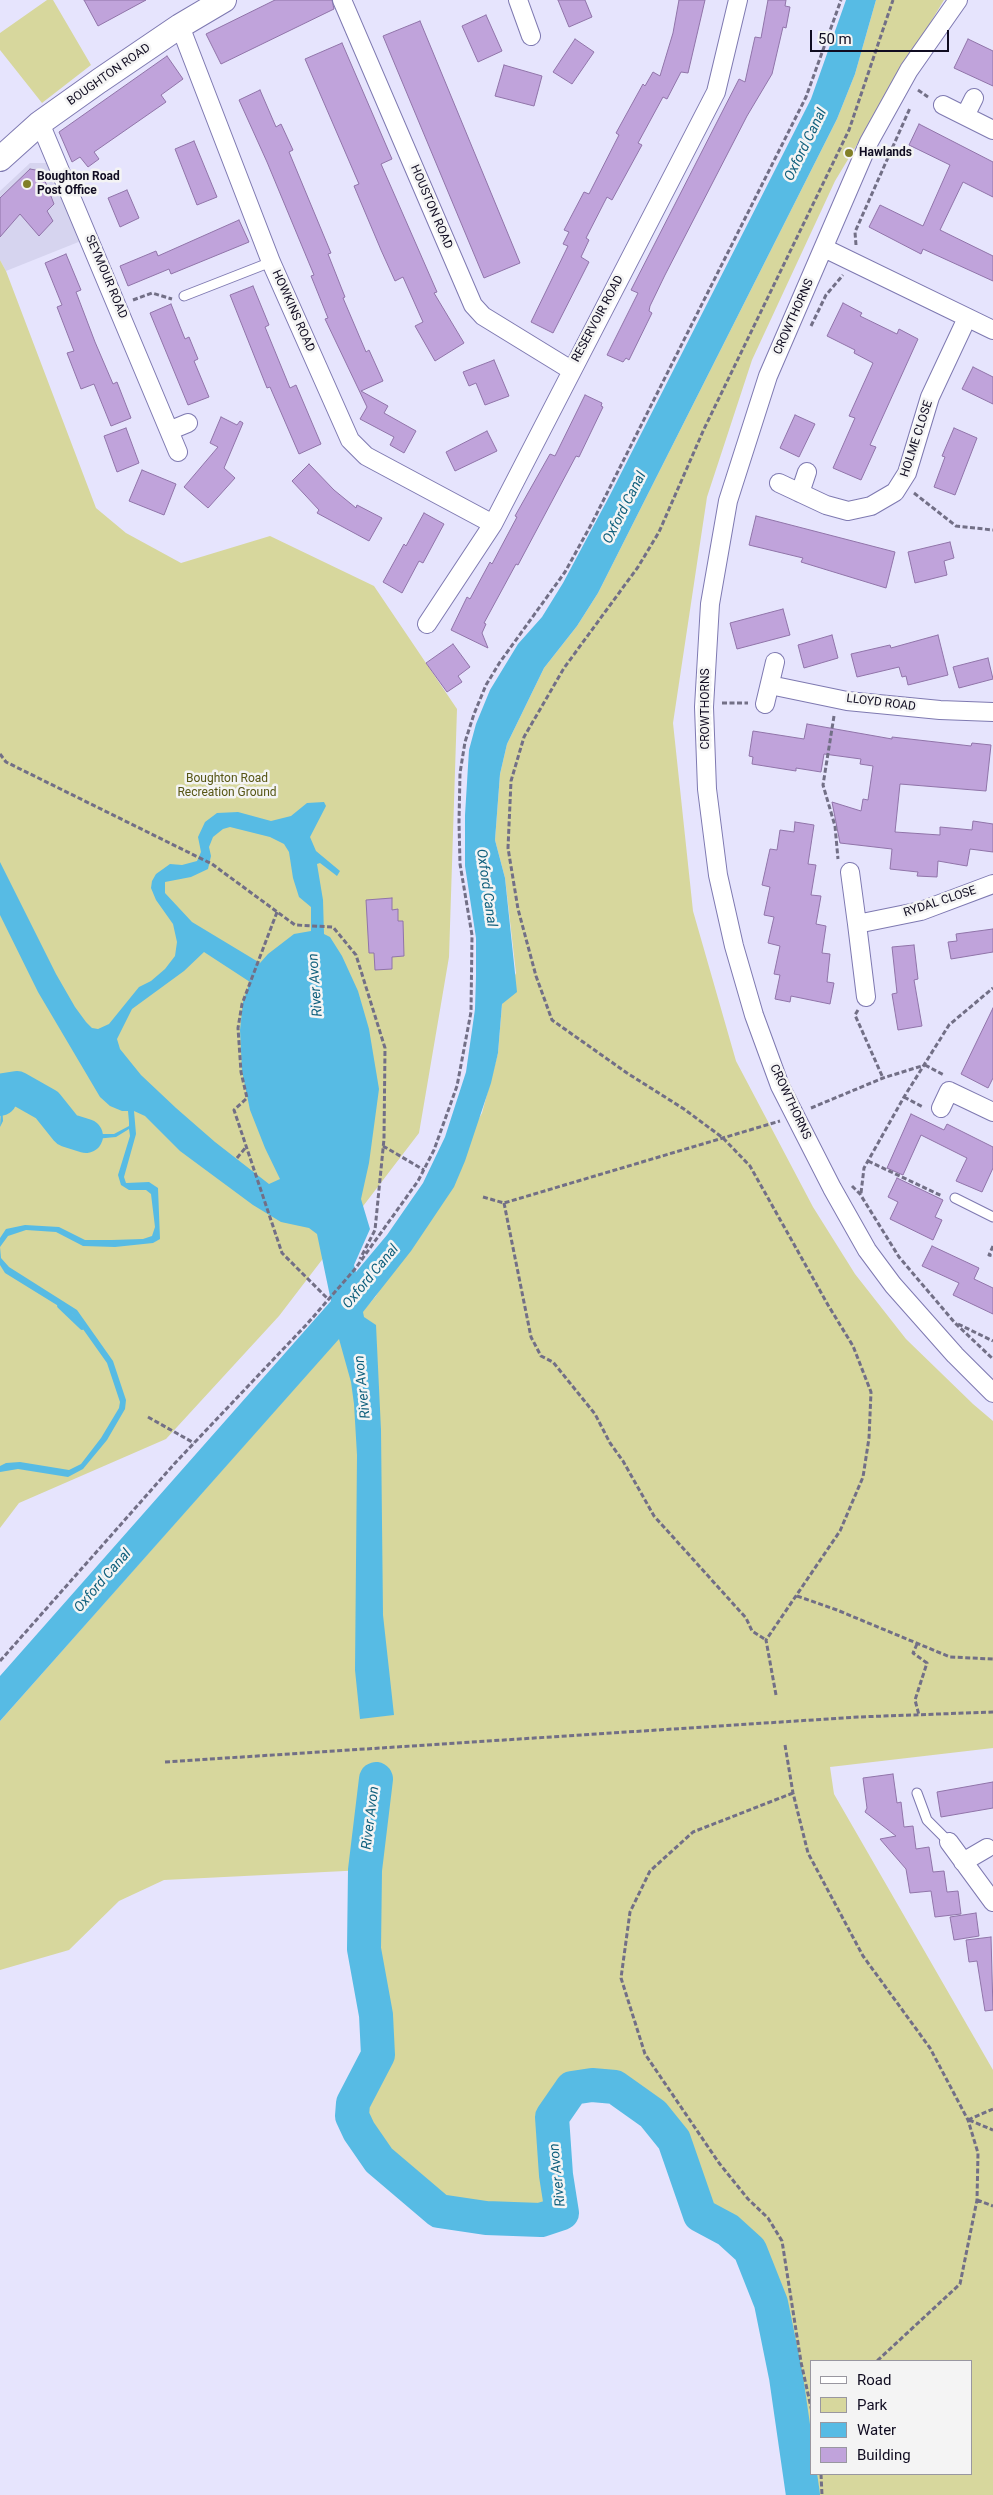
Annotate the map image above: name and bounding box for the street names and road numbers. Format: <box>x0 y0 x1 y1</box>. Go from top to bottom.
street label: BOUGHTON ROAD <box>65 41 153 109</box>
street label: HOUSTON ROAD <box>407 163 455 251</box>
street label: SEYMOUR ROAD <box>82 233 130 321</box>
street label: HOWKINS ROAD <box>268 268 318 354</box>
street label: RESERVOIR ROAD <box>569 273 627 365</box>
street label: CROWTHORNS <box>771 277 817 357</box>
street label: HOLME CLOSE <box>898 399 936 479</box>
street label: CROWTHORNS <box>699 668 713 750</box>
street label: LLOYD ROAD <box>845 692 917 714</box>
street label: RYDAL CLOSE <box>902 883 978 921</box>
street label: CROWTHORNS <box>766 1062 814 1142</box>

